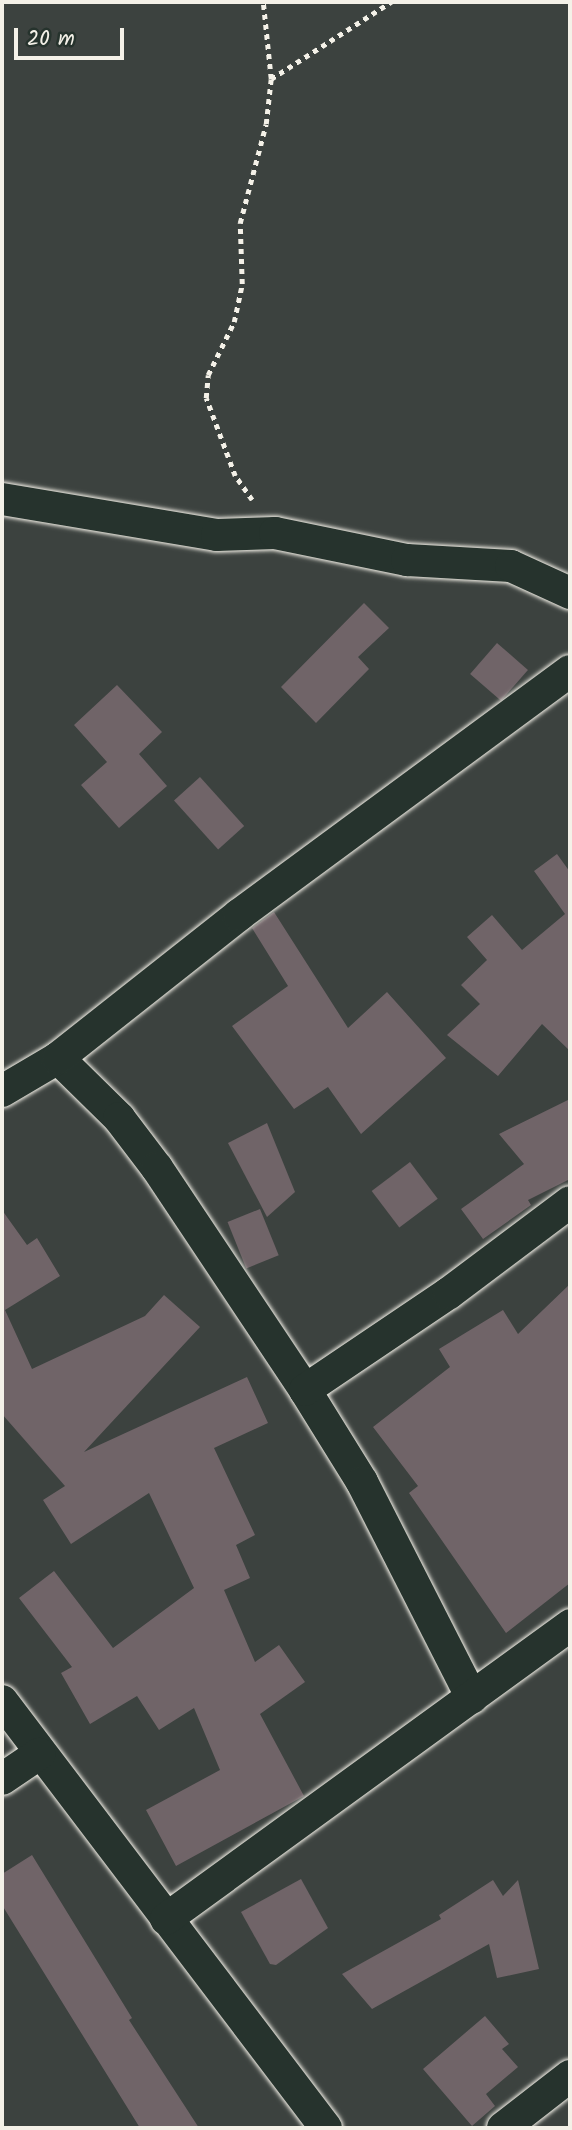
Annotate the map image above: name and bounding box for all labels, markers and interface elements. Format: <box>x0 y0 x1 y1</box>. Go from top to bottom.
scale bar <box>18 14 128 58</box>
text: 20 m <box>27 23 75 56</box>

